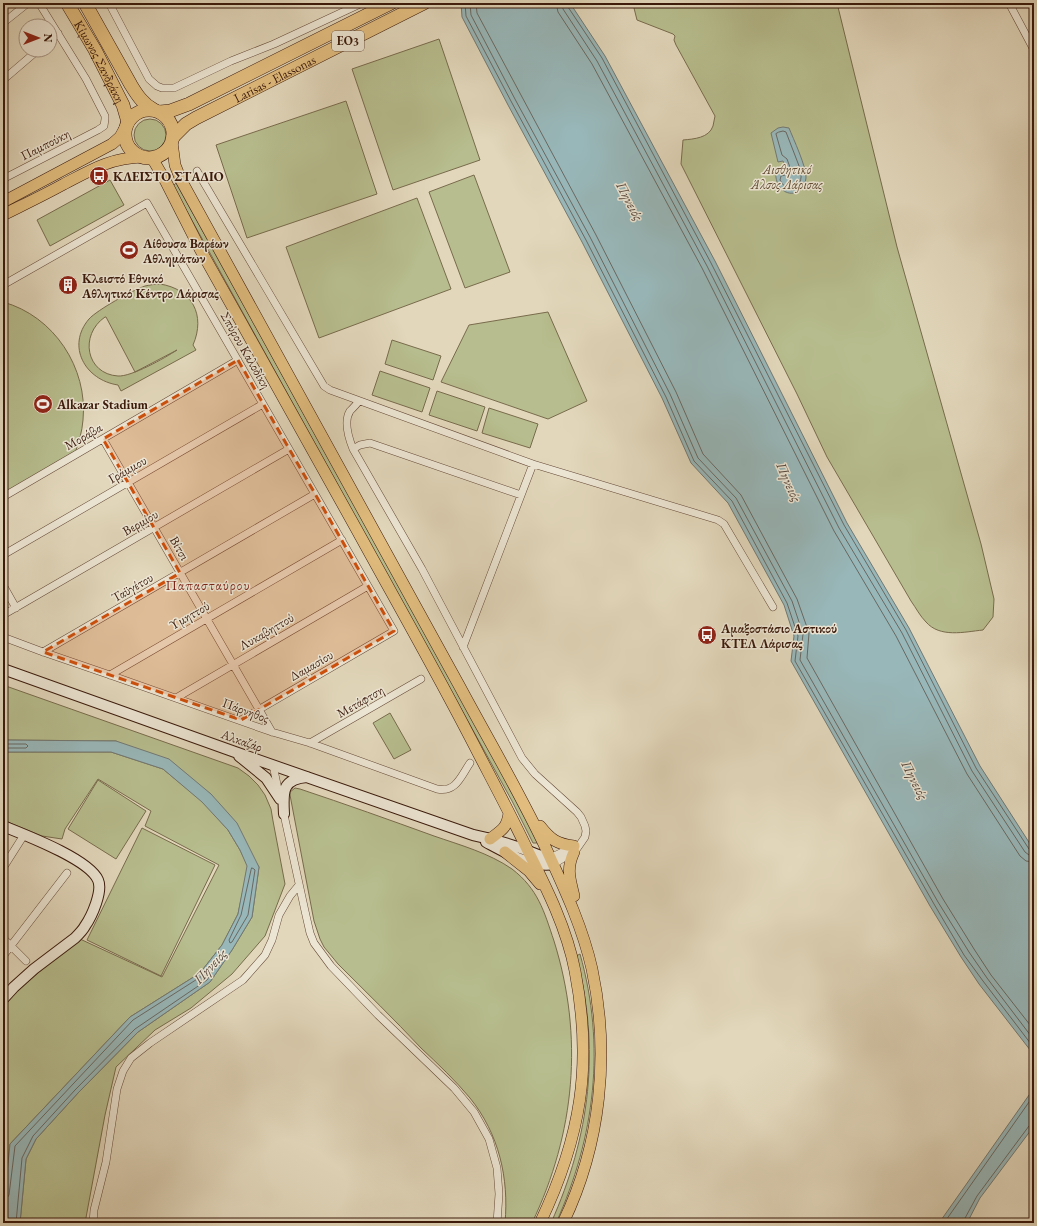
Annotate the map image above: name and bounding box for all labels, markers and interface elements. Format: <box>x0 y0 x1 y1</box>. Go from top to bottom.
street label: Κίμωνος Σανδράκη <box>70 17 129 106</box>
north arrow <box>18 18 58 58</box>
road number: ΕΟ3 <box>332 31 364 51</box>
text: N <box>41 34 55 43</box>
street label: Larisas - Elassonas <box>231 51 319 107</box>
street label: Παμπούκη <box>18 125 73 164</box>
park label: Αισθητικό Άλσος Λάρισας <box>750 161 823 193</box>
bus stop icon: ΚΛΕΙΣΤΟ ΣΤΑΔΙΟ <box>88 165 110 187</box>
place label: ΚΛΕΙΣΤΟ ΣΤΑΔΙΟ <box>113 168 224 185</box>
water label: Πηνειός <box>612 178 648 224</box>
place label: Αίθουσα Βαρέων Αθλημάτων <box>142 235 229 267</box>
sports icon: Αίθουσα Βαρέων Αθλημάτων <box>118 239 140 261</box>
place label: Κλειστό Εθνικό Αθλητικό Κέντρο Λάρισας <box>81 270 219 302</box>
building icon: Κλειστό Εθνικό Αθλητικό Κέντρο Λάρισας <box>57 274 79 296</box>
street label: Σπύρου Καλοδίκη <box>217 309 274 392</box>
sports icon: Alkazar Stadium <box>32 393 54 415</box>
place label: Alkazar Stadium <box>56 396 149 413</box>
street label: Μοράβα <box>61 419 105 454</box>
street label: Γράμμου <box>105 451 150 487</box>
water label: Πηνειός <box>772 458 806 505</box>
street label: Βερμίου <box>119 505 161 539</box>
street label: Βίτσι <box>166 533 193 563</box>
street label: Ταϋγέτου <box>108 569 156 606</box>
district label: Παπασταύρου <box>165 576 251 594</box>
street label: Υμηττού <box>166 597 213 634</box>
street label: Λυκαβηττού <box>235 609 297 654</box>
place label: Αμαξοστάσιο Αστικού ΚΤΕΛ Λάρισας <box>720 620 837 652</box>
bus stop icon: Αμαξοστάσιο Αστικού ΚΤΕΛ Λάρισας <box>696 624 718 646</box>
street label: Δαμασίου <box>286 646 336 685</box>
street label: Μετάφτση <box>334 681 387 722</box>
street label: Πάρνηθος <box>220 694 272 727</box>
street label: Αλκαζάρ <box>218 725 265 756</box>
water label: Πηνειός <box>897 756 933 803</box>
water label: Πηνειός <box>189 945 231 988</box>

